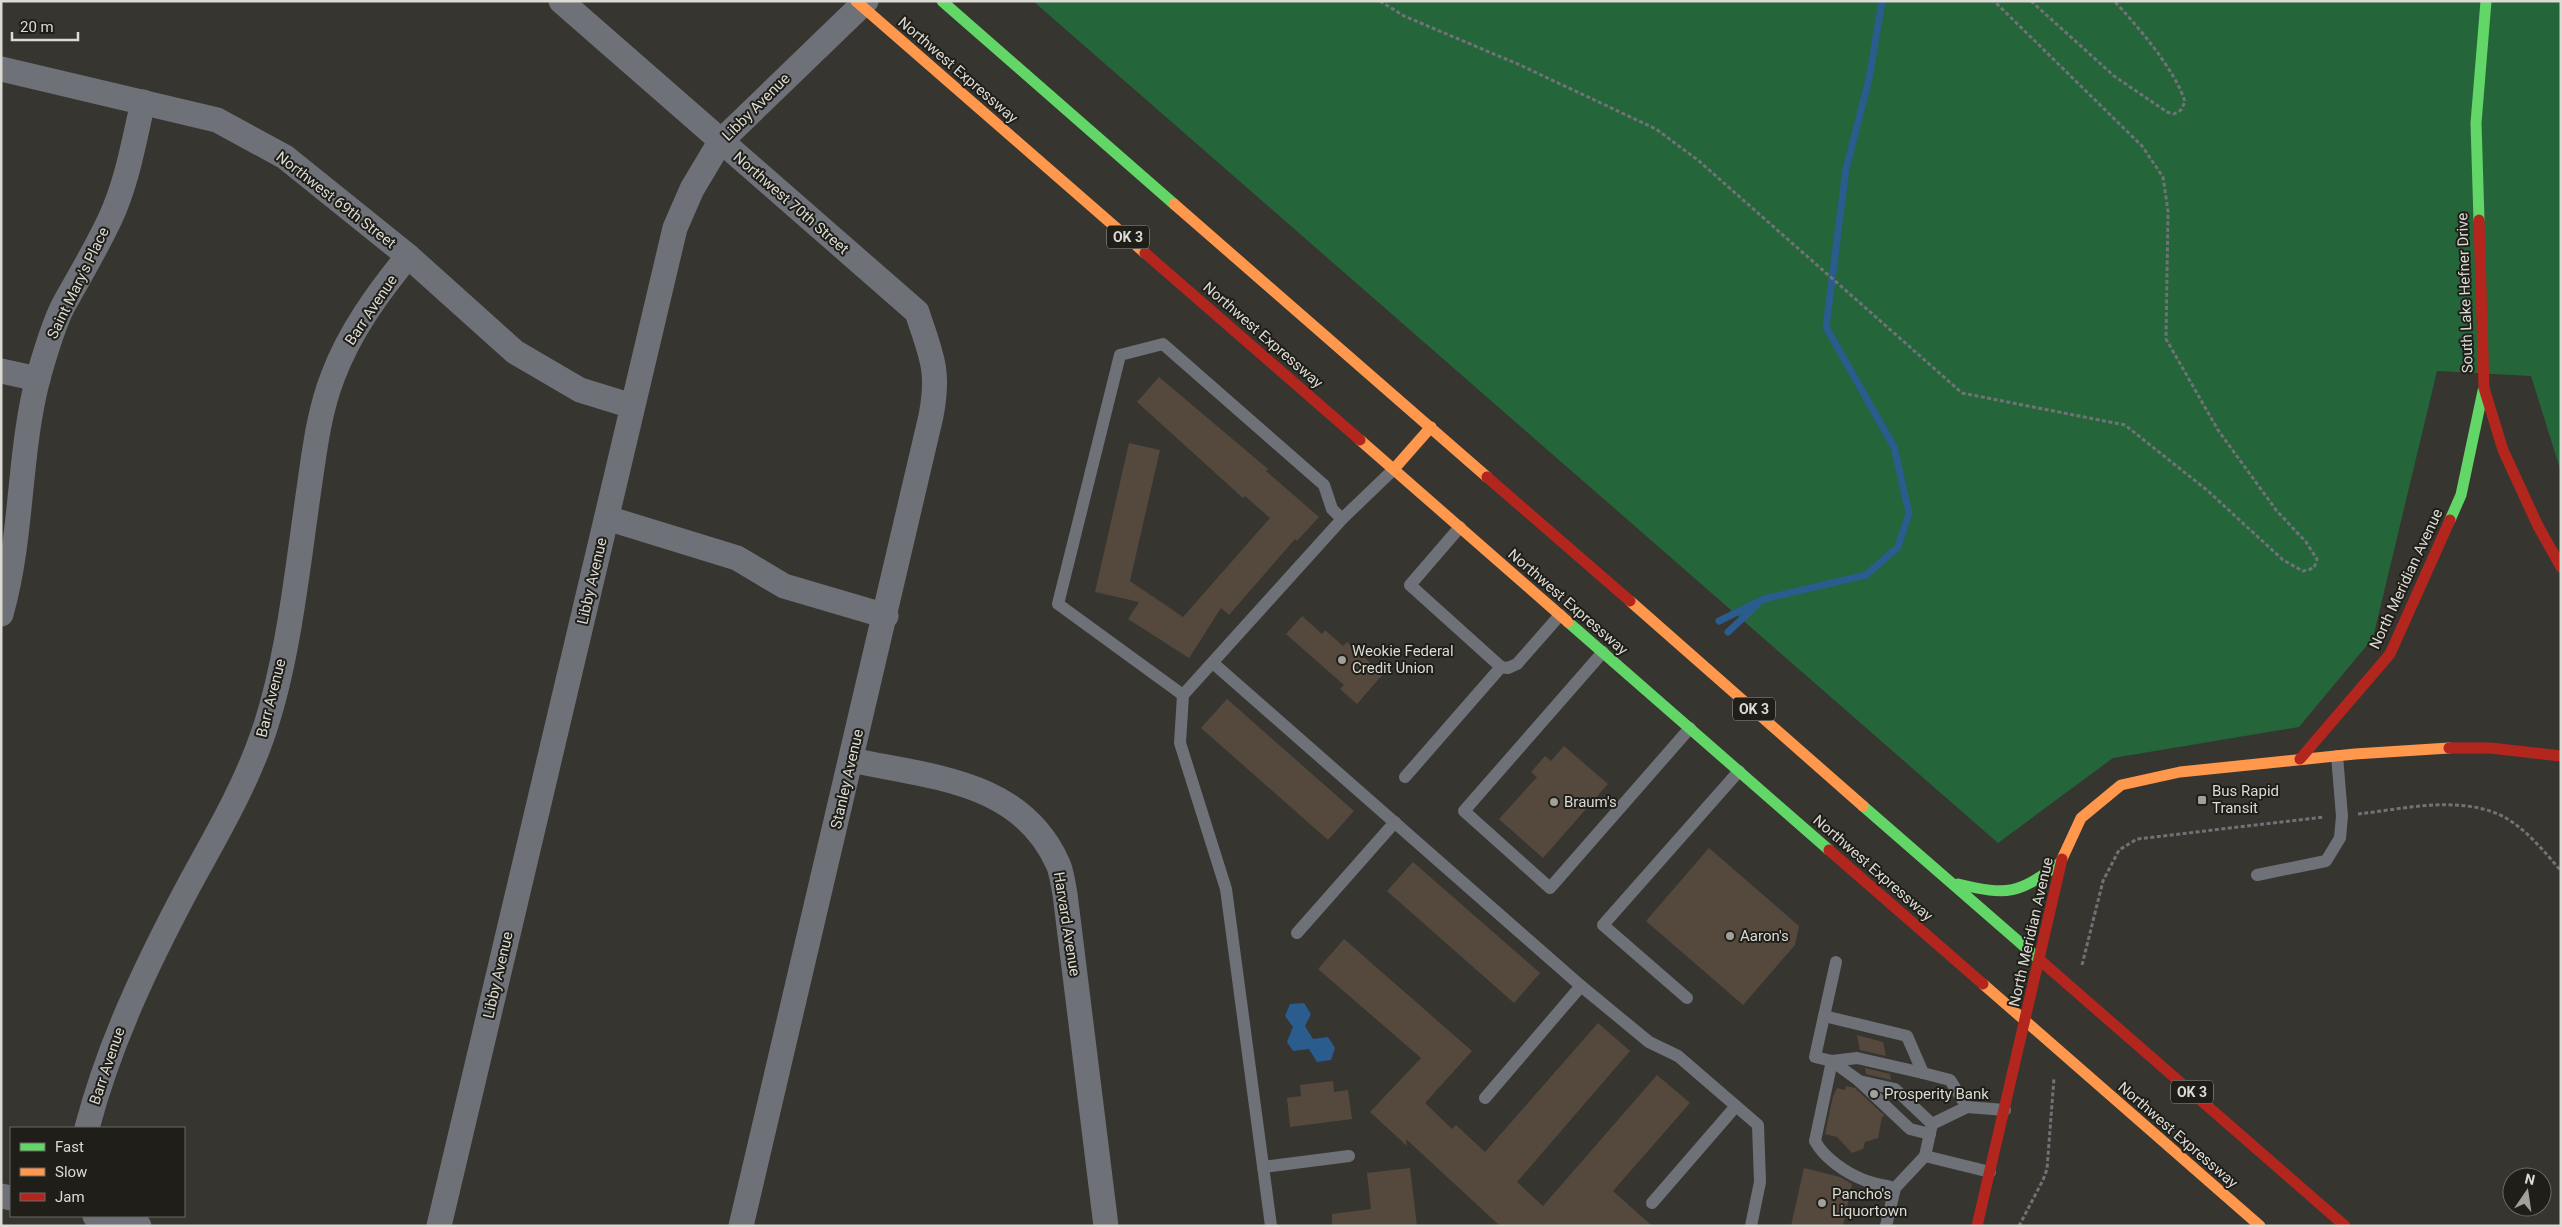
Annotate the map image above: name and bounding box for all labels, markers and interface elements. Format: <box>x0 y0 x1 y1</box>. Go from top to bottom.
scale bar <box>12 10 79 42</box>
street label: Northwest Expressway <box>894 13 1022 127</box>
text: 20 m <box>20 18 54 36</box>
street label: Libby Avenue <box>718 69 794 145</box>
street label: Northwest 69th Street <box>273 148 399 252</box>
street label: Northwest 70th Street <box>730 148 852 258</box>
street label: South Lake Hefner Drive <box>2453 212 2477 374</box>
street label: Saint Mary's Place <box>43 224 113 342</box>
road number: OK 3 <box>1107 226 1149 248</box>
street label: Barr Avenue <box>341 272 401 348</box>
street label: Northwest Expressway <box>1199 278 1327 392</box>
street label: North Meridian Avenue <box>2366 506 2446 652</box>
street label: Libby Avenue <box>573 536 611 626</box>
street label: Northwest Expressway <box>1504 545 1632 659</box>
place label: Weokie Federal Credit Union <box>1352 642 1454 677</box>
marker: Weokie Federal Credit Union <box>1336 654 1348 666</box>
street label: Barr Avenue <box>253 657 289 739</box>
road number: OK 3 <box>1733 698 1775 721</box>
street label: Stanley Avenue <box>827 727 867 831</box>
place label: Bus Rapid Transit <box>2212 782 2279 817</box>
place label: Braum's <box>1564 793 1617 811</box>
marker: Bus Rapid Transit <box>2196 794 2208 806</box>
marker: Braum's <box>1548 796 1560 808</box>
street label: Northwest Expressway <box>1809 811 1937 925</box>
street label: North Meridian Avenue <box>2005 856 2057 1008</box>
street label: Harvard Avenue <box>1050 870 1084 978</box>
place label: Aaron's <box>1740 927 1789 945</box>
street label: Libby Avenue <box>479 930 517 1020</box>
marker: Aaron's <box>1724 930 1736 942</box>
street label: Barr Avenue <box>85 1025 129 1107</box>
street label: Northwest Expressway <box>2114 1078 2242 1192</box>
road number: OK 3 <box>2171 1080 2213 1104</box>
place label: Prosperity Bank <box>1884 1085 1989 1103</box>
marker: Prosperity Bank <box>1868 1088 1880 1100</box>
legend <box>10 1127 185 1217</box>
text: Fast <box>55 1138 84 1156</box>
text: Slow <box>55 1163 87 1181</box>
north arrow <box>2502 1167 2552 1217</box>
text: N <box>2523 1170 2537 1188</box>
place label: Pancho's Liquortown <box>1832 1185 1907 1220</box>
text: Jam <box>55 1188 85 1206</box>
marker: Pancho's Liquortown <box>1816 1197 1828 1209</box>

